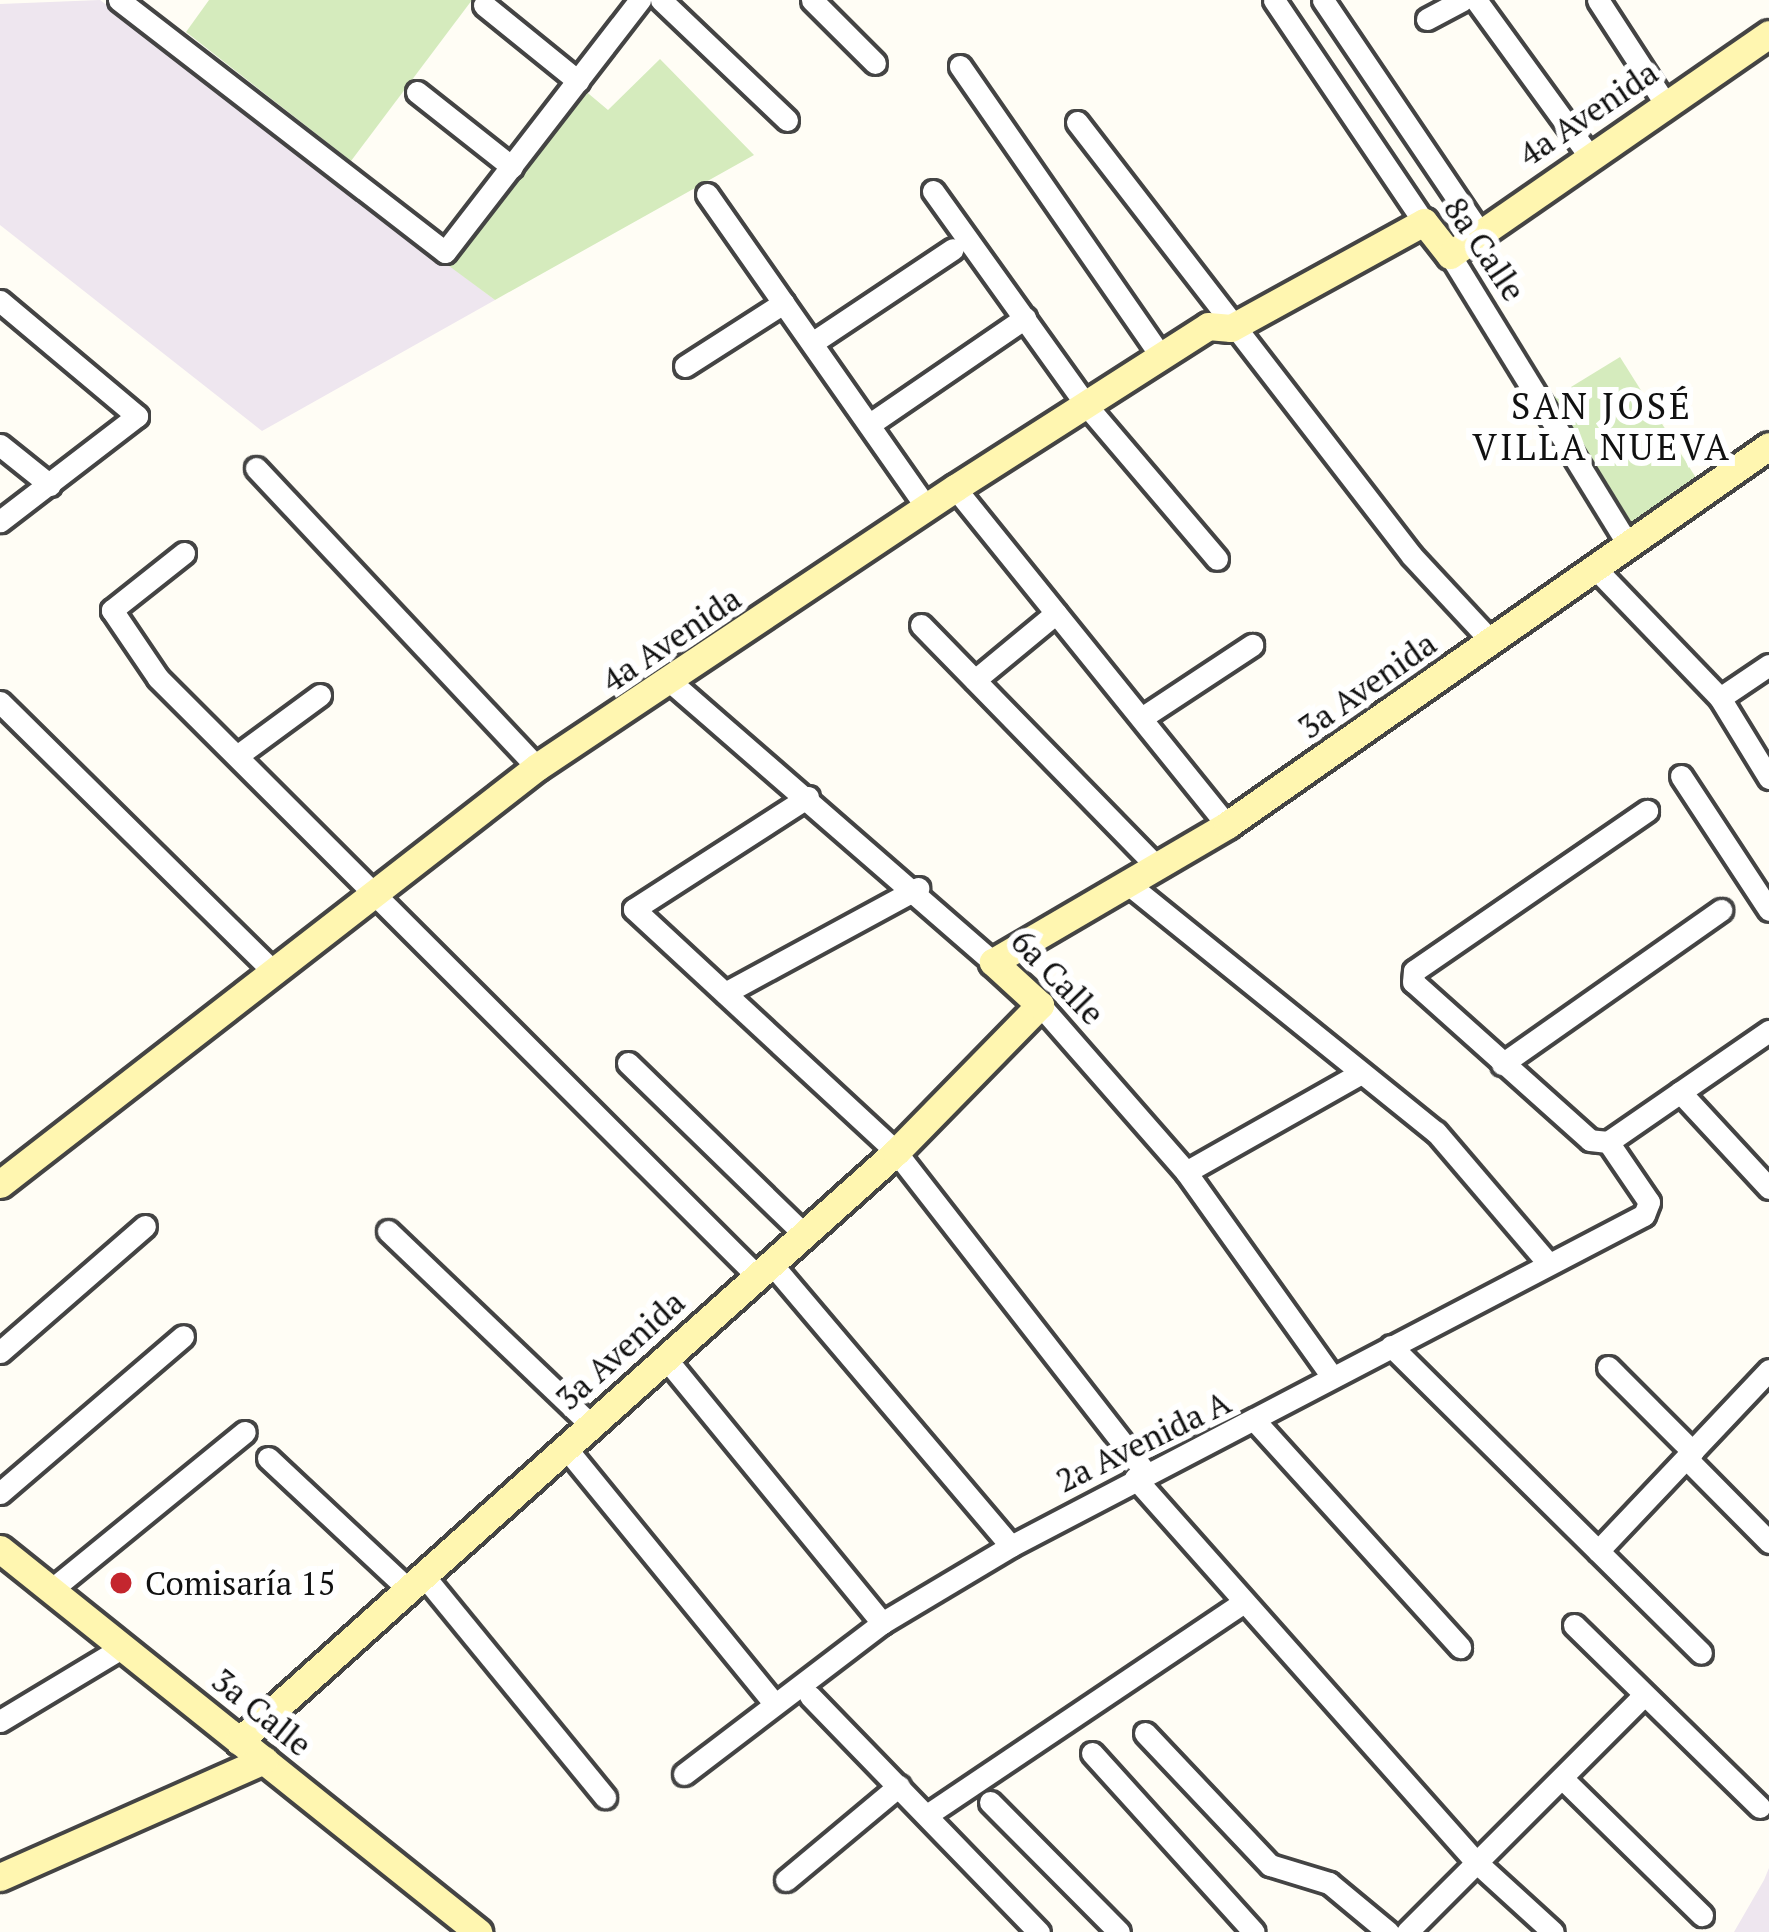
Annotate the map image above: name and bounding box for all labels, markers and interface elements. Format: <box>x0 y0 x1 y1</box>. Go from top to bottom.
street label: 4a Avenida <box>1511 52 1665 174</box>
street label: 8a Calle <box>1436 190 1534 308</box>
district label: SAN JOSÉ VILLA NUEVA <box>1472 383 1732 468</box>
street label: 4a Avenida <box>594 578 748 700</box>
street label: 3a Avenida <box>1290 623 1444 747</box>
street label: 6a Calle <box>1003 921 1113 1033</box>
street label: 3a Avenida <box>547 1282 693 1418</box>
street label: 2a Avenida A <box>1049 1382 1237 1500</box>
place label: Comisaría 15 <box>145 1563 336 1603</box>
marker: Comisaría 15 <box>108 1570 134 1596</box>
street label: 3a Calle <box>204 1660 320 1764</box>

